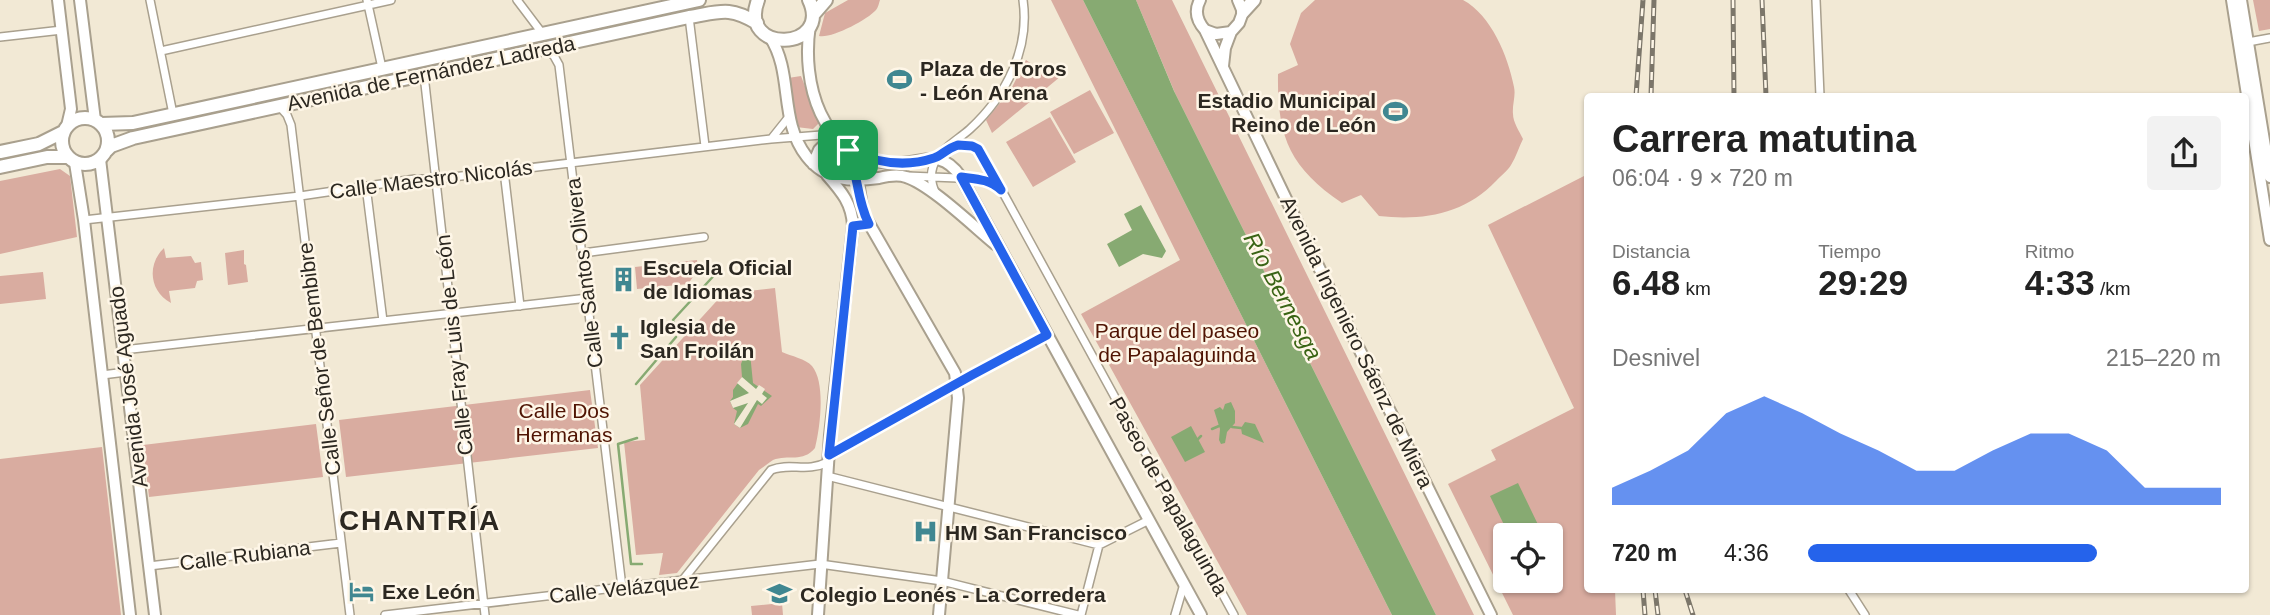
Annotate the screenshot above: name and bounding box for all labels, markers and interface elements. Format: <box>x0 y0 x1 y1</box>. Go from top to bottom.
street label: Avenida de Fernández Ladreda <box>285 31 577 115</box>
place label: Plaza de Toros - León Arena <box>920 57 1067 104</box>
sports icon: Plaza de Toros - León Arena <box>886 66 914 94</box>
place label: Estadio Municipal Reino de León <box>1197 89 1376 136</box>
sports icon: Estadio Municipal Reino de León <box>1382 98 1410 126</box>
button: share <box>2147 116 2221 190</box>
text: Carrera matutina <box>1612 118 1916 160</box>
pin <box>818 120 878 180</box>
icon: arrive <box>829 131 867 169</box>
street label: Calle Maestro Nicolás <box>328 155 534 203</box>
text: 06:04 · 9 × 720 m <box>1612 165 1793 191</box>
street label: Calle Santos Olivera <box>561 176 607 369</box>
street label: Avenida Ingeniero Sáenz de Miera <box>1276 192 1438 492</box>
water label: Río Bernesga <box>1239 228 1327 364</box>
street label: Calle Fray Luis de León <box>431 234 477 456</box>
street label: Calle Señor de Bembibre <box>293 241 345 477</box>
text: Distancia <box>1612 241 1690 262</box>
text: Tiempo <box>1818 241 1881 262</box>
text: Ritmo <box>2025 241 2074 262</box>
place label: Escuela Oficial de Idiomas <box>643 256 792 303</box>
text: 6.48 <box>1612 263 1680 302</box>
text: 29:29 <box>1818 263 1908 302</box>
text: 4:33 <box>2025 263 2095 302</box>
building icon: Escuela Oficial de Idiomas <box>609 265 637 293</box>
text: km <box>1680 278 1711 299</box>
text: /km <box>2095 278 2131 299</box>
street label: Avenida José Aguado <box>104 285 152 489</box>
place label: Iglesia de San Froilán <box>640 315 754 362</box>
park label: Parque del paseo de Papalaguinda <box>1095 319 1259 366</box>
church icon: Iglesia de San Froilán <box>606 324 634 352</box>
text: Desnivel <box>1612 345 1700 371</box>
text: 215–220 m <box>2106 345 2221 371</box>
street label: Paseo de Papalaguinda <box>1105 393 1233 599</box>
park label: Calle Dos Hermanas <box>516 399 612 446</box>
district label: CHANTRÍA <box>339 505 501 536</box>
hospital icon: HM San Francisco <box>911 518 939 546</box>
place label: HM San Francisco <box>945 521 1127 544</box>
map controls <box>1493 523 1563 593</box>
button: locate <box>1493 523 1563 593</box>
street label: Calle Rubiana <box>178 536 312 574</box>
text: 720 m <box>1612 540 1677 566</box>
text: 4:36 <box>1724 540 1769 566</box>
street label: Calle Velázquez <box>548 569 700 607</box>
hotel icon: Exe León <box>348 577 376 605</box>
place label: Exe León <box>382 580 475 603</box>
school or university icon: Colegio Leonés - La Corredera <box>766 580 794 608</box>
place label: Colegio Leonés - La Corredera <box>800 583 1106 606</box>

